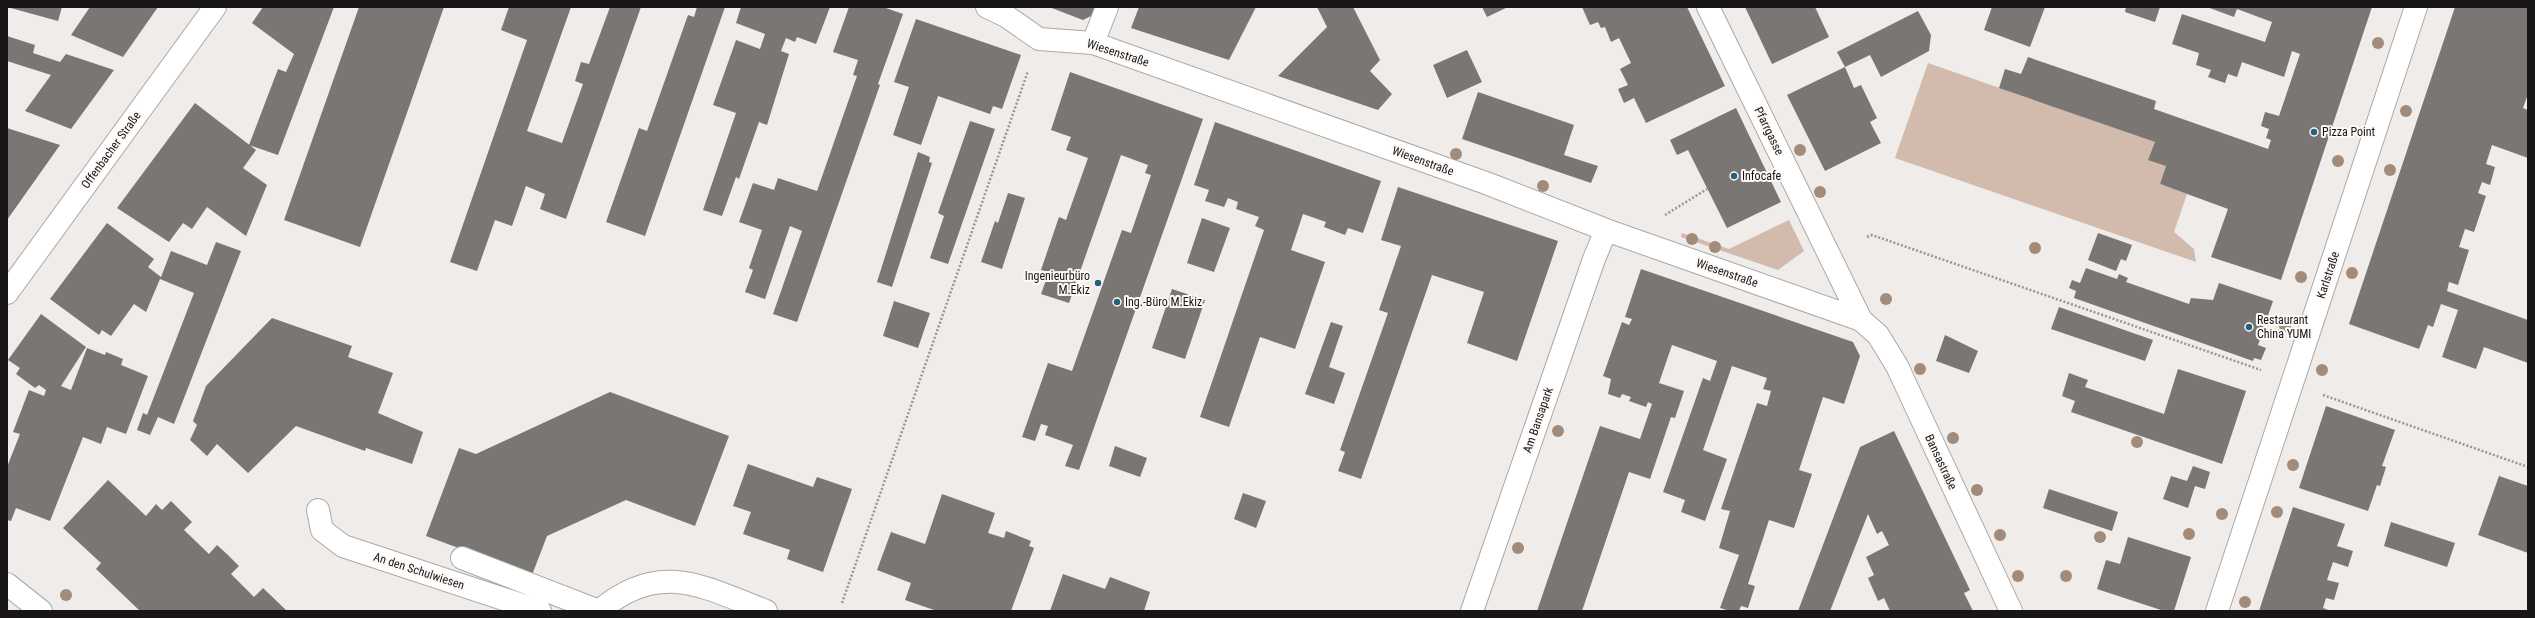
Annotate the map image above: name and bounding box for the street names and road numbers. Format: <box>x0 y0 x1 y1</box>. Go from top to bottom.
street label: Wiesenstraße <box>1085 36 1151 70</box>
street label: Pfarrgasse <box>1751 105 1787 158</box>
street label: Offenbacher Straße <box>78 108 144 191</box>
street label: Wiesenstraße <box>1390 143 1456 179</box>
street label: Karlstraße <box>2314 249 2342 300</box>
street label: Wiesenstraße <box>1694 256 1760 290</box>
street label: Am Bansapark <box>1520 385 1556 455</box>
street label: Bansastraße <box>1922 432 1960 492</box>
street label: An den Schulwiesen <box>372 550 466 592</box>

